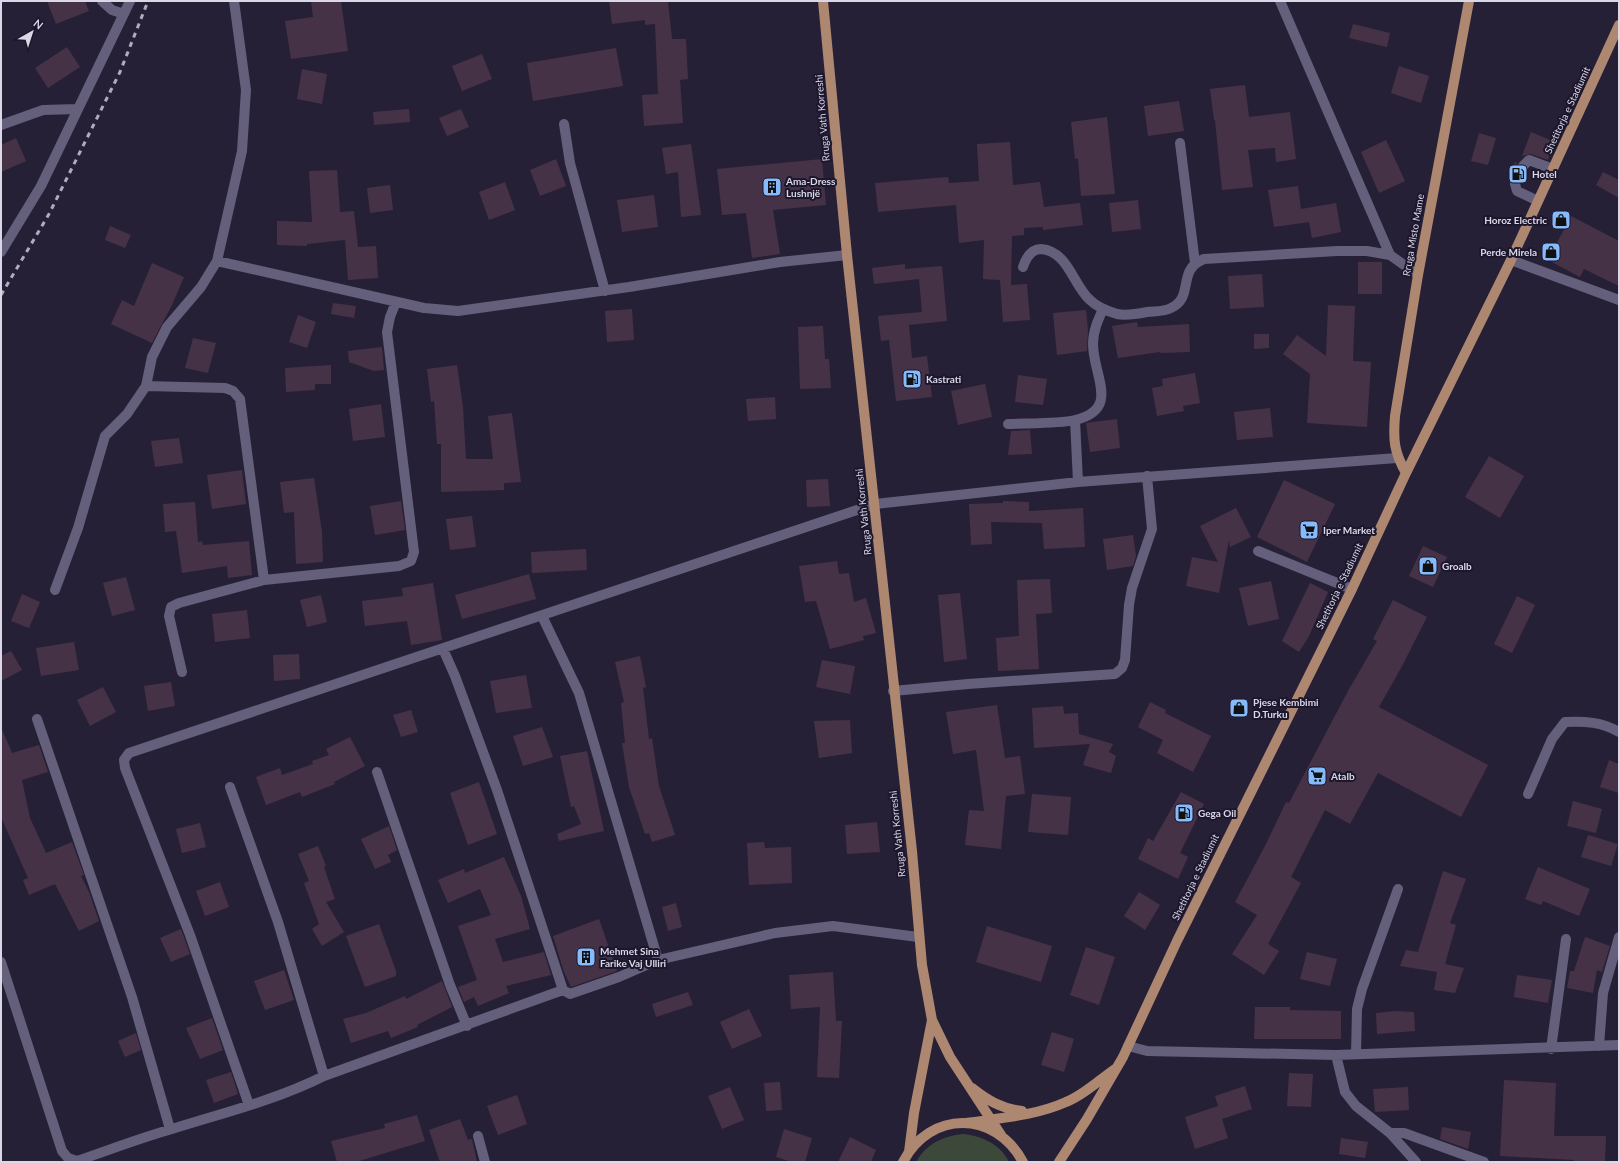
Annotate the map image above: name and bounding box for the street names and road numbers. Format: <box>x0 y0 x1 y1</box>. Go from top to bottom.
street label: Shetitorja e Stadiumit <box>1542 64 1593 155</box>
street label: Rruga Vath Korreshi <box>812 74 832 162</box>
street label: Rruga Misto Mame <box>1400 193 1426 277</box>
street label: Rruga Vath Korreshi <box>852 468 874 556</box>
street label: Shetitorja e Stadiumit <box>1313 541 1365 631</box>
street label: Rruga Vath Korreshi <box>886 790 908 878</box>
street label: Shetitorja e Stadiumit <box>1169 832 1221 922</box>

